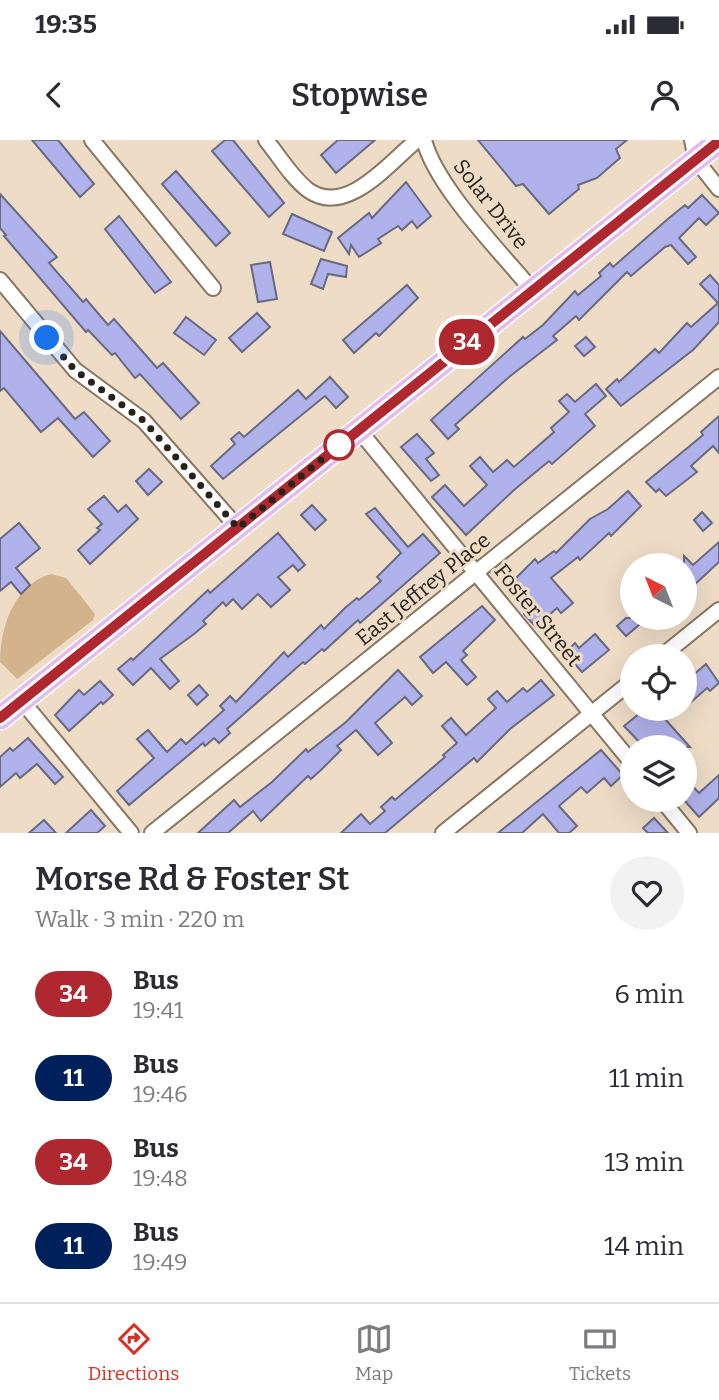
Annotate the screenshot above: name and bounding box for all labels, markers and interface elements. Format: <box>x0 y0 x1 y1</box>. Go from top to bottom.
text: 19:35 <box>35 9 97 40</box>
icon: back <box>35 76 73 114</box>
text: Stopwise <box>291 76 428 114</box>
icon: person <box>646 76 684 114</box>
street label: Solar Drive <box>448 154 534 254</box>
line badge: 34 <box>435 319 498 365</box>
your location <box>29 320 64 355</box>
text: 34 <box>453 328 481 356</box>
unlabelled marker <box>324 430 354 460</box>
street label: East Jeffrey Place <box>351 527 495 651</box>
north arrow <box>620 553 696 630</box>
map controls <box>620 553 697 812</box>
street label: Foster Street <box>489 558 588 672</box>
button: locate <box>620 644 697 721</box>
button: layers <box>620 735 697 812</box>
button: heart <box>610 856 684 930</box>
text: Morse Rd & Foster St <box>35 859 349 899</box>
text: Walk · 3 min · 220 m <box>35 905 244 933</box>
text: Bus <box>133 965 179 996</box>
text: 6 min <box>615 979 684 1010</box>
text: 34 <box>59 980 88 1008</box>
text: 19:41 <box>133 996 183 1024</box>
text: Bus <box>133 1049 179 1080</box>
text: 11 min <box>609 1063 684 1094</box>
text: 11 <box>63 1064 84 1092</box>
text: 19:46 <box>133 1080 188 1108</box>
text: Bus <box>133 1133 179 1164</box>
text: 13 min <box>604 1147 684 1178</box>
text: 34 <box>59 1148 88 1176</box>
text: 19:48 <box>133 1164 188 1192</box>
text: Bus <box>133 1217 179 1248</box>
text: 14 min <box>604 1231 684 1262</box>
text: 11 <box>63 1232 84 1260</box>
text: 19:49 <box>133 1248 188 1276</box>
tab: Directions <box>88 1320 179 1385</box>
tab: Map <box>355 1320 393 1385</box>
tab: Tickets <box>569 1320 631 1385</box>

